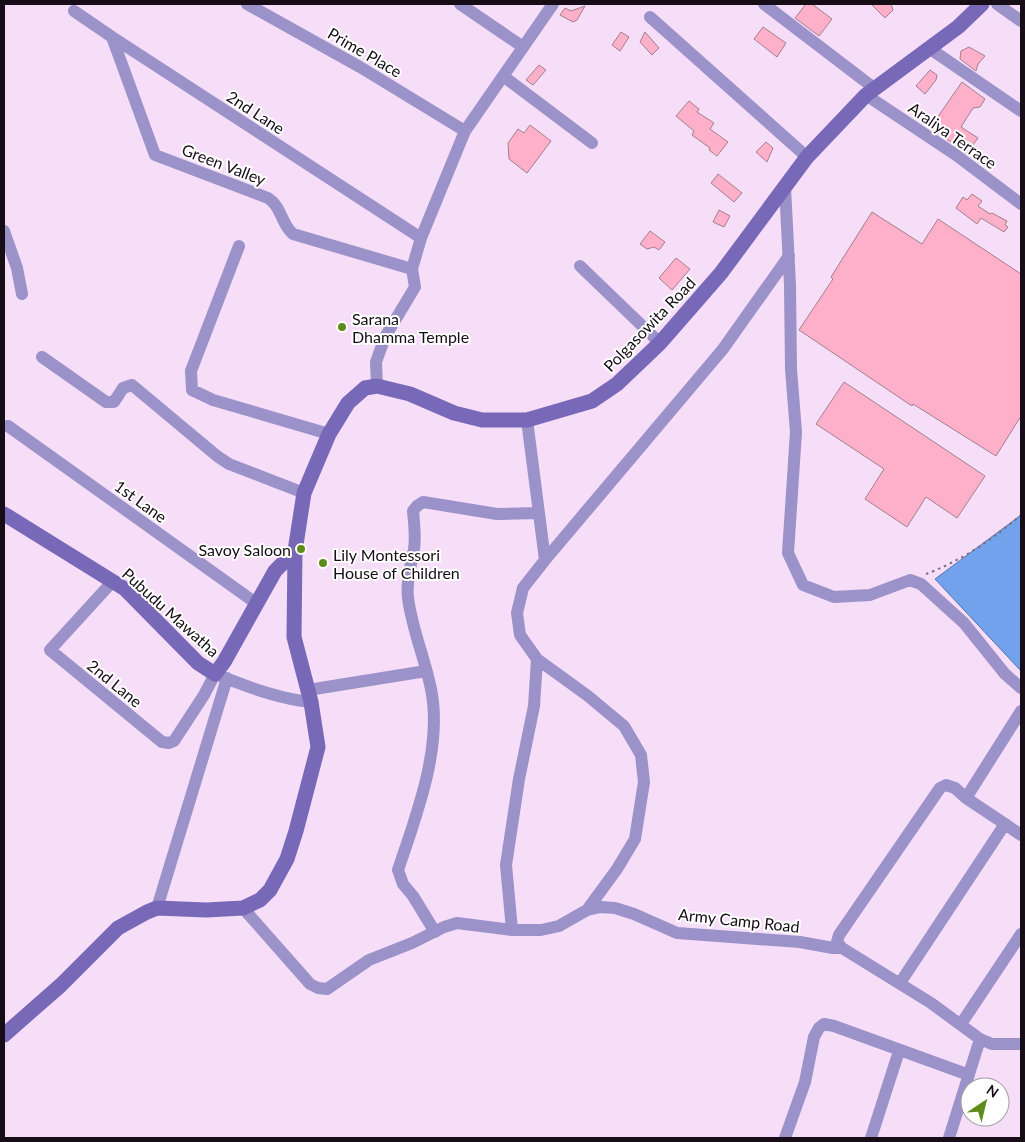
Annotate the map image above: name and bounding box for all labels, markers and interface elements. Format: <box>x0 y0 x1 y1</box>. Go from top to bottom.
street label: Prime Place <box>325 23 405 81</box>
street label: 2nd Lane <box>224 86 288 138</box>
street label: Araliya Terrace <box>905 98 1001 172</box>
street label: Green Valley <box>179 139 269 189</box>
street label: Polgasowita Road <box>599 273 699 375</box>
place label: Sarana Dhamma Temple <box>352 309 469 346</box>
marker: Sarana Dhamma Temple <box>336 321 348 333</box>
street label: 1st Lane <box>111 476 171 526</box>
place label: Savoy Saloon <box>198 540 291 559</box>
marker: Savoy Saloon <box>295 543 307 555</box>
place label: Lily Montessori House of Children <box>333 545 460 582</box>
marker: Lily Montessori House of Children <box>317 557 329 569</box>
street label: Pubudu Mawatha <box>119 564 223 660</box>
street label: 2nd Lane <box>84 655 146 711</box>
street label: Army Camp Road <box>677 904 801 936</box>
north arrow <box>960 1077 1010 1127</box>
text: N <box>983 1081 1002 1101</box>

